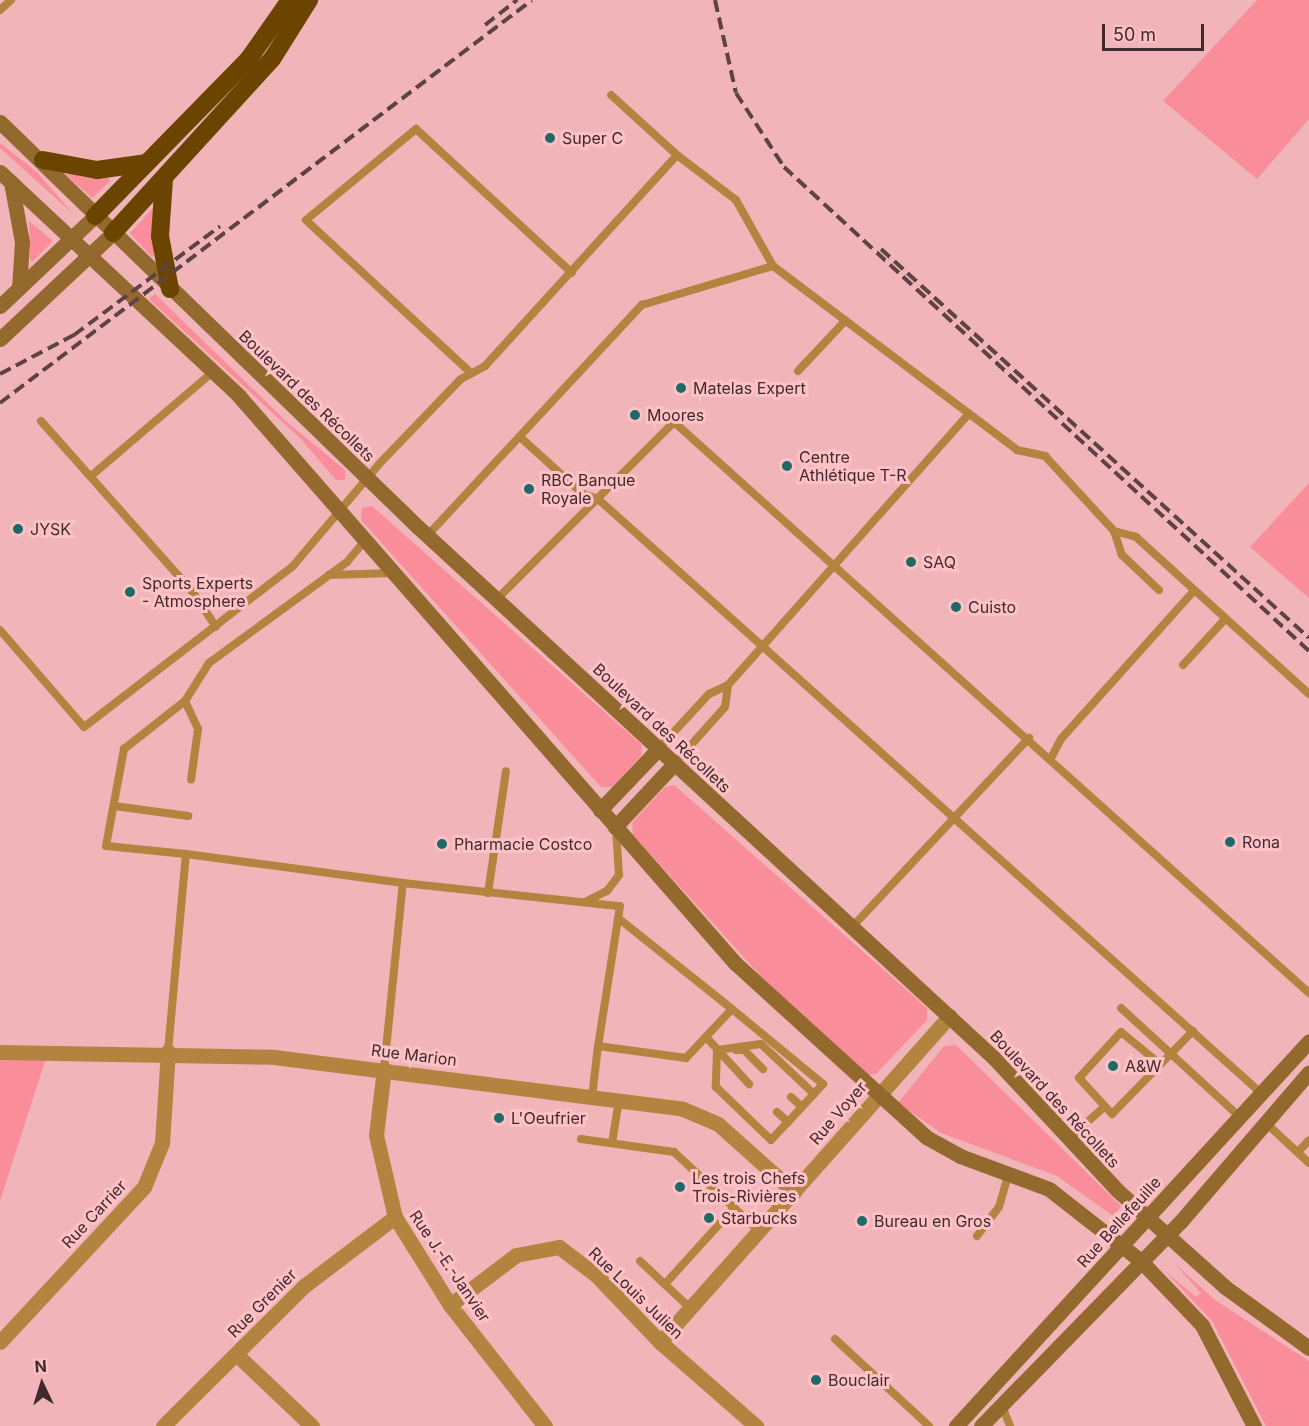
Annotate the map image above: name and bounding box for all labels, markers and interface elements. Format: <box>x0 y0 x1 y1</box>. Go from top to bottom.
scale bar <box>1105 12 1207 50</box>
text: 50 m <box>1113 24 1156 45</box>
place label: Super C <box>562 128 623 148</box>
marker: Super C <box>543 131 557 145</box>
street label: Boulevard des Récollets <box>235 326 379 466</box>
place label: Matelas Expert <box>693 378 806 398</box>
marker: Matelas Expert <box>674 381 688 395</box>
place label: Moores <box>647 405 704 425</box>
marker: Moores <box>628 408 642 422</box>
place label: Centre Athlétique T-R <box>799 447 907 485</box>
marker: Centre Athlétique T-R <box>780 459 794 473</box>
place label: RBC Banque Royale <box>541 470 635 508</box>
marker: RBC Banque Royale <box>522 482 536 496</box>
place label: JYSK <box>30 519 71 539</box>
marker: JYSK <box>11 522 25 536</box>
place label: SAQ <box>923 552 956 572</box>
marker: SAQ <box>904 555 918 569</box>
place label: Sports Experts - Atmosphere <box>142 573 253 611</box>
marker: Sports Experts - Atmosphere <box>123 585 137 599</box>
place label: Cuisto <box>968 597 1016 617</box>
marker: Cuisto <box>949 600 963 614</box>
street label: Boulevard des Récollets <box>589 659 735 797</box>
place label: Rona <box>1242 832 1280 852</box>
place label: Pharmacie Costco <box>454 834 592 854</box>
marker: Rona <box>1223 835 1237 849</box>
marker: Pharmacie Costco <box>435 837 449 851</box>
street label: Boulevard des Récollets <box>986 1026 1124 1172</box>
street label: Rue Marion <box>370 1040 458 1070</box>
place label: A&W <box>1125 1056 1161 1076</box>
marker: A&W <box>1106 1059 1120 1073</box>
street label: Rue Voyer <box>805 1078 871 1148</box>
place label: L'Oeufrier <box>511 1108 586 1128</box>
marker: L'Oeufrier <box>492 1111 506 1125</box>
place label: Les trois Chefs Trois-Rivières <box>692 1168 805 1206</box>
street label: Rue Bellefeuille <box>1073 1173 1165 1271</box>
street label: Rue Carrier <box>58 1176 130 1252</box>
marker: Les trois Chefs Trois-Rivières <box>673 1180 687 1194</box>
street label: Rue J.-E.-Janvier <box>406 1207 494 1325</box>
place label: Starbucks <box>721 1208 797 1228</box>
marker: Starbucks <box>702 1211 716 1225</box>
place label: Bureau en Gros <box>874 1211 991 1231</box>
marker: Bureau en Gros <box>855 1214 869 1228</box>
street label: Rue Louis Julien <box>585 1243 687 1343</box>
street label: Rue Grenier <box>224 1265 300 1341</box>
north arrow <box>12 1354 72 1414</box>
text: N <box>34 1356 48 1376</box>
place label: Bouclair <box>828 1370 889 1390</box>
marker: Bouclair <box>809 1373 823 1387</box>

